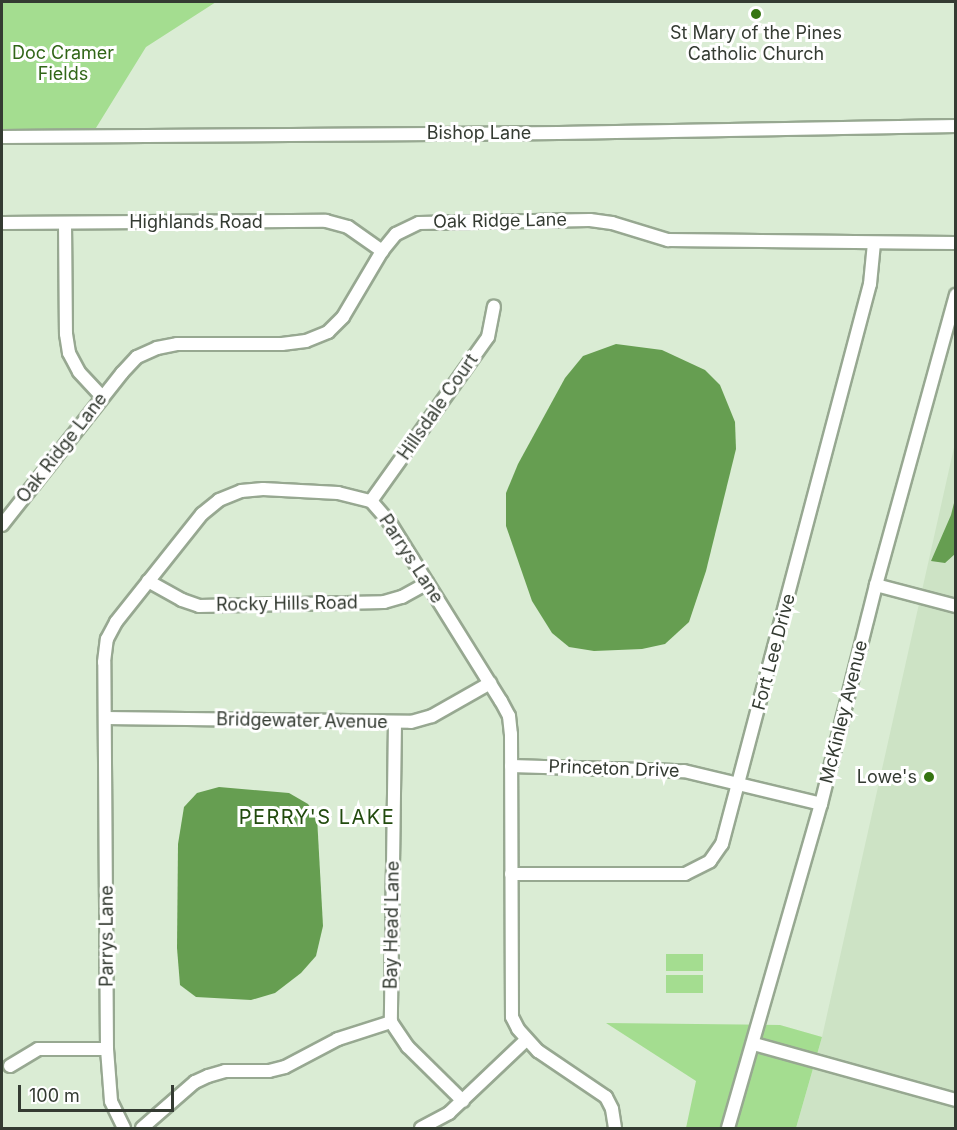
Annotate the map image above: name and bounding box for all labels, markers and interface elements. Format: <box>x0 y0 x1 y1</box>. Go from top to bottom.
marker: St Mary of the Pines Catholic Church <box>749 7 763 21</box>
place label: St Mary of the Pines Catholic Church <box>670 23 842 66</box>
park label: Doc Cramer Fields <box>12 43 114 86</box>
street label: Bishop Lane <box>427 122 531 144</box>
street label: Oak Ridge Lane <box>433 209 567 233</box>
street label: Highlands Road <box>129 211 263 233</box>
street label: Hillsdale Court <box>393 350 483 464</box>
street label: Oak Ridge Lane <box>12 389 112 507</box>
street label: Parrys Lane <box>374 510 448 608</box>
street label: Fort Lee Drive <box>748 591 800 713</box>
street label: Rocky Hills Road <box>216 592 358 616</box>
street label: McKinley Avenue <box>816 638 872 786</box>
street label: Bridgewater Avenue <box>216 709 388 733</box>
street label: Princeton Drive <box>548 756 680 782</box>
place label: Lowe's <box>857 766 917 788</box>
marker: Lowe's <box>922 770 936 784</box>
district label: PERRY'S LAKE <box>239 805 395 829</box>
street label: Bay Head Lane <box>380 861 404 989</box>
street label: Parrys Lane <box>96 885 118 987</box>
scale bar <box>21 1073 177 1111</box>
text: 100 m <box>29 1085 80 1106</box>

